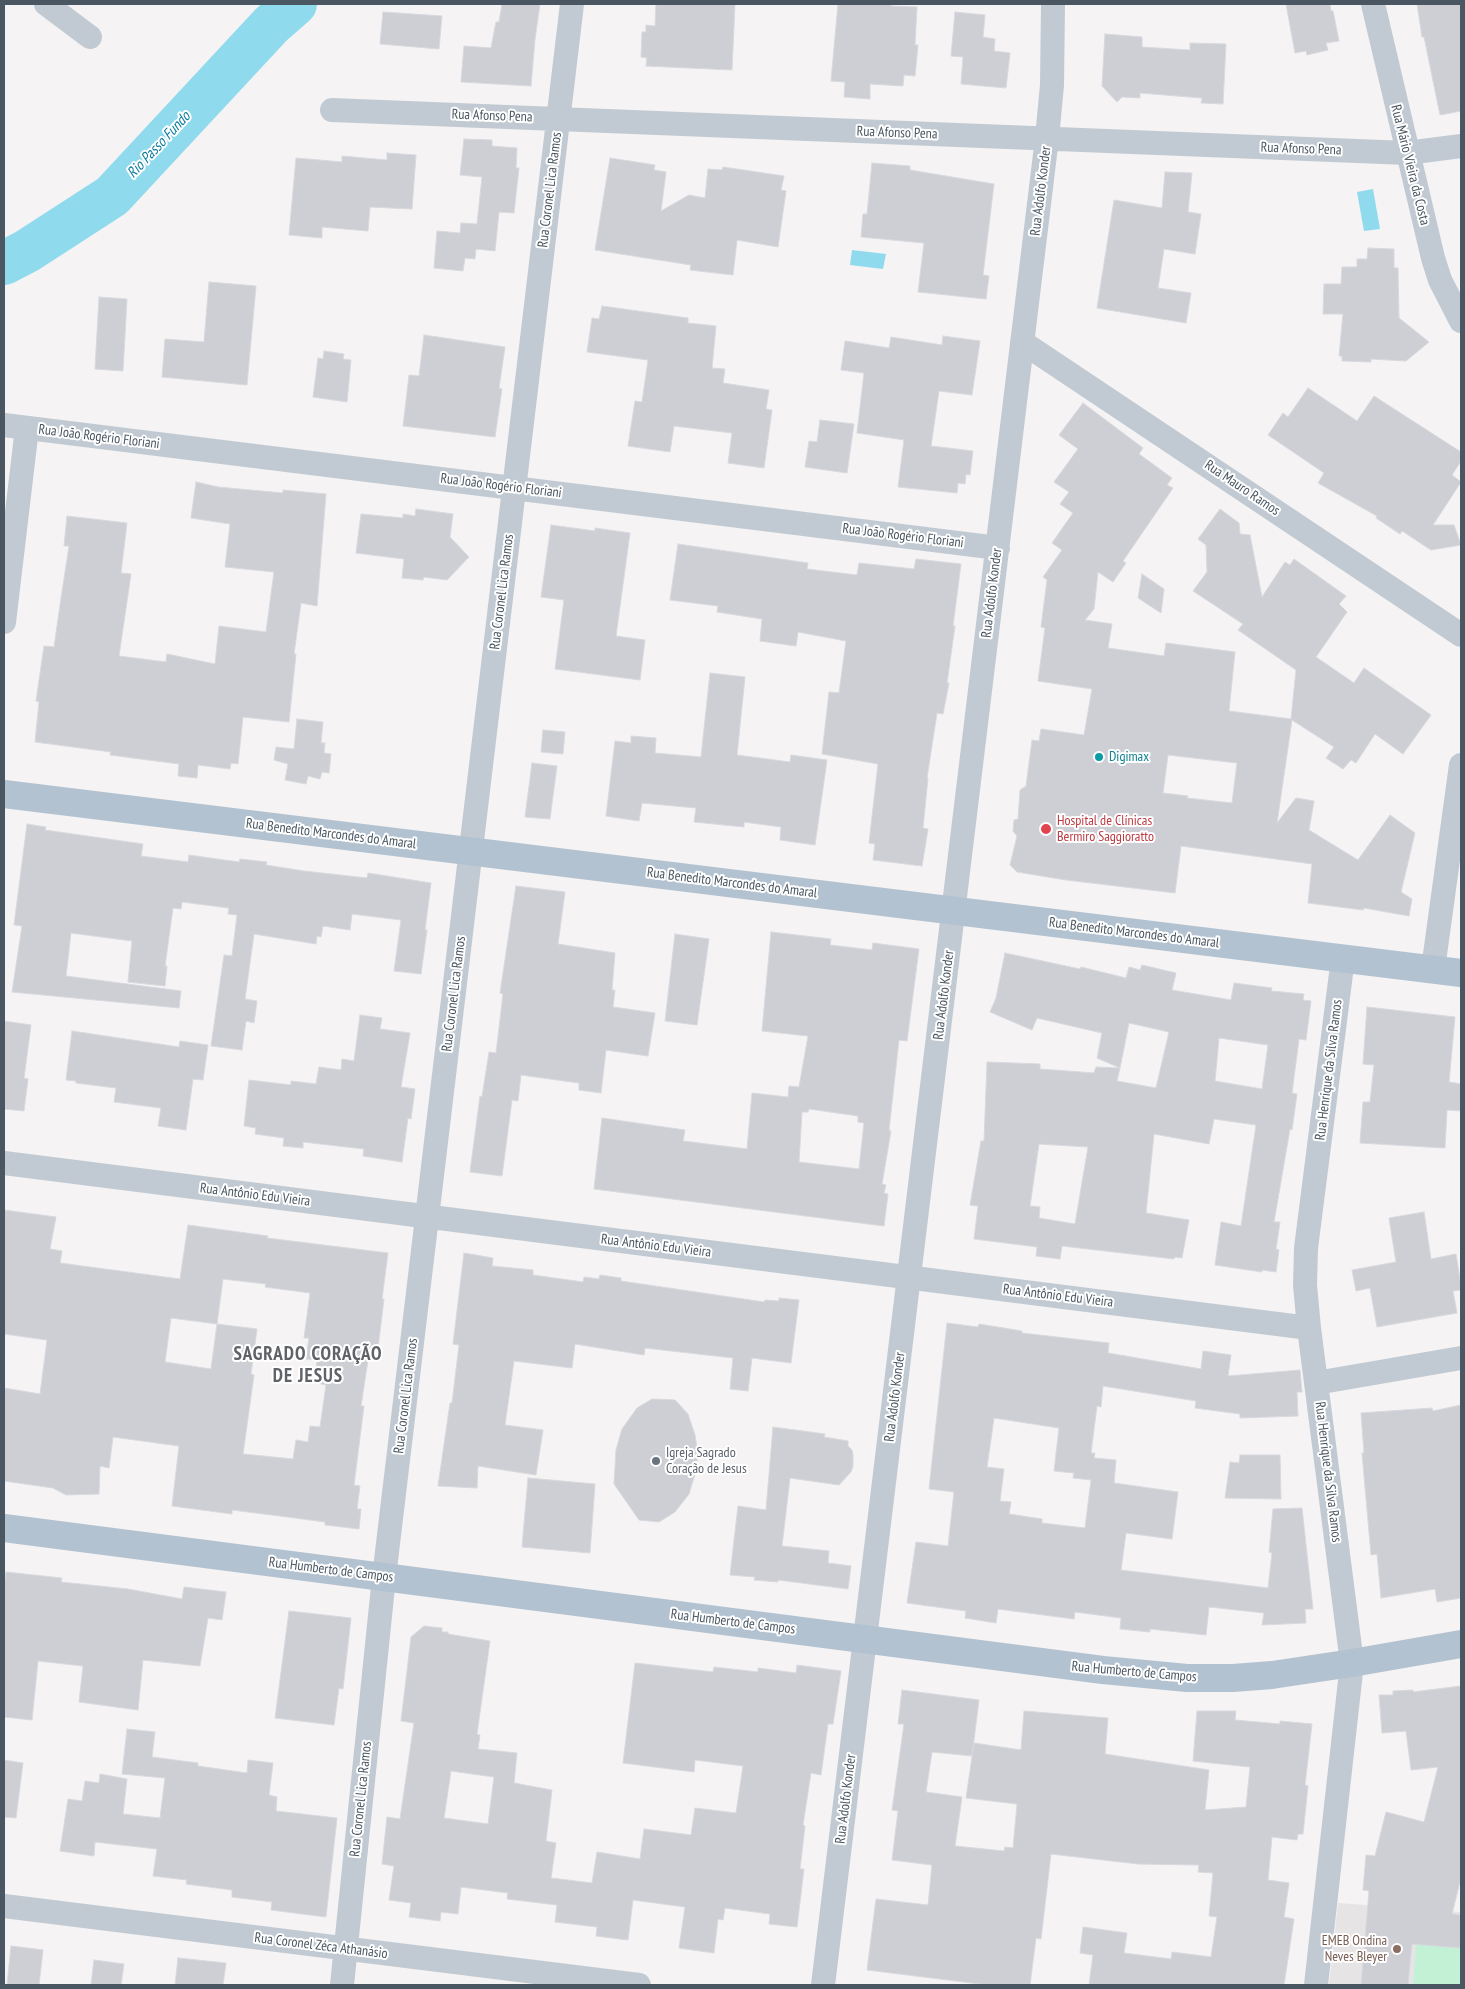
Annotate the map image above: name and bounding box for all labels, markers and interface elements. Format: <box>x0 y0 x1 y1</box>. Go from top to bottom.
street label: Rua Mário Vieira da Costa <box>1387 103 1433 227</box>
street label: Rua Afonso Pena <box>451 106 533 126</box>
water label: Rio Passo Fundo <box>124 108 194 182</box>
street label: Rua Afonso Pena <box>856 123 938 143</box>
street label: Rua Coronel Lica Ramos <box>535 131 565 249</box>
street label: Rua Afonso Pena <box>1260 139 1342 159</box>
street label: Rua Adolfo Konder <box>1027 145 1055 237</box>
street label: Rua João Rogério Floriani <box>37 421 161 453</box>
street label: Rua Mauro Ramos <box>1201 457 1283 519</box>
street label: Rua João Rogério Floriani <box>439 470 563 502</box>
street label: Rua João Rogério Floriani <box>841 520 965 552</box>
street label: Rua Coronel Lica Ramos <box>487 533 517 651</box>
street label: Rua Adolfo Konder <box>978 547 1006 639</box>
place label: Digimax <box>1109 749 1149 765</box>
marker: Digimax <box>1093 751 1105 763</box>
place label: Hospital de Clínicas Bermiro Saggioratto <box>1057 813 1154 846</box>
street label: Rua Benedito Marcondes do Amaral <box>245 815 417 853</box>
marker: Hospital de Clínicas Bermiro Saggioratto <box>1039 822 1053 836</box>
street label: Rua Benedito Marcondes do Amaral <box>646 864 818 902</box>
street label: Rua Benedito Marcondes do Amaral <box>1048 914 1220 952</box>
street label: Rua Coronel Lica Ramos <box>439 935 469 1053</box>
street label: Rua Adolfo Konder <box>930 949 958 1041</box>
street label: Rua Henrique da Silva Ramos <box>1312 999 1346 1141</box>
street label: Rua Antônio Edu Vieira <box>199 1180 311 1210</box>
street label: Rua Antônio Edu Vieira <box>600 1231 712 1261</box>
street label: Rua Antônio Edu Vieira <box>1002 1281 1114 1311</box>
street label: Rua Coronel Lica Ramos <box>391 1337 421 1455</box>
district label: SAGRADO CORAÇÃO DE JESUS <box>232 1344 384 1388</box>
street label: Rua Adolfo Konder <box>881 1351 909 1443</box>
street label: Rua Henrique da Silva Ramos <box>1311 1401 1345 1543</box>
place label: Igreja Sagrado Coração de Jesus <box>666 1445 747 1478</box>
marker: Igreja Sagrado Coração de Jesus <box>650 1455 662 1467</box>
street label: Rua Humberto de Campos <box>268 1554 394 1586</box>
street label: Rua Humberto de Campos <box>670 1606 796 1638</box>
street label: Rua Humberto de Campos <box>1071 1658 1197 1686</box>
street label: Rua Coronel Lica Ramos <box>347 1740 375 1858</box>
street label: Rua Adolfo Konder <box>832 1753 860 1845</box>
street label: Rua Coronel Zéca Athanásio <box>254 1930 388 1962</box>
place label: EMEB Ondina Neves Bleyer <box>1322 1933 1387 1965</box>
marker: EMEB Ondina Neves Bleyer <box>1391 1943 1403 1955</box>

